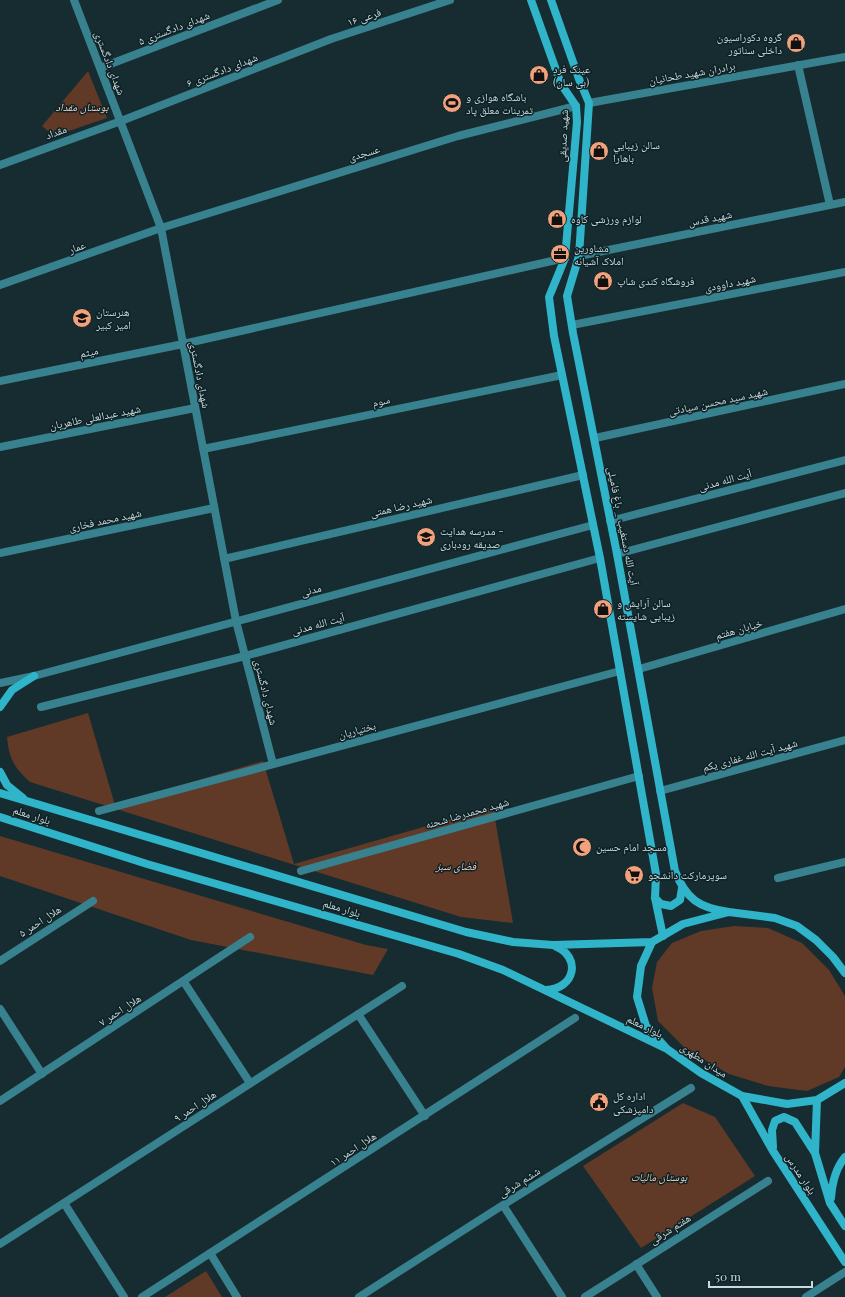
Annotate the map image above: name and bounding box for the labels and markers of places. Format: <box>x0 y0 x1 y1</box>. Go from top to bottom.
place label: گروه دکوراسیون داخلی سناتور <box>717 29 782 57</box>
shop icon: گروه دکوراسیون داخلی سناتور <box>785 32 807 54</box>
place label: عینک فرد (بی سان) <box>553 61 591 89</box>
shop icon: عینک فرد (بی سان) <box>528 64 550 86</box>
place label: باشگاه هوازی و تمرینات معلق پاد <box>466 89 534 117</box>
sports icon: باشگاه هوازی و تمرینات معلق پاد <box>441 92 463 114</box>
place label: سالن زيبايي باهارا <box>613 137 660 165</box>
shop icon: سالن زيبايي باهارا <box>588 140 610 162</box>
shop icon: لوازم ورزشی کاوه <box>546 208 568 230</box>
place label: لوازم ورزشی کاوه <box>571 211 642 226</box>
place label: مشاورین املاک آشیانه <box>574 240 624 268</box>
office icon: مشاورین املاک آشیانه <box>549 243 571 265</box>
shop icon: فروشگاه کندی شاپ <box>592 270 614 292</box>
place label: فروشگاه کندی شاپ <box>617 273 695 288</box>
place label: هنرستان امیر کبیر <box>95 304 131 332</box>
school or university icon: هنرستان امیر کبیر <box>71 307 93 329</box>
place label: مدرسه هدایت - صدیقه رودباری <box>440 523 504 551</box>
school or university icon: مدرسه هدایت - صدیقه رودباری <box>415 526 437 548</box>
place label: سالن آرایش و زیبایی شایسته <box>617 595 675 623</box>
shop icon: سالن آرایش و زیبایی شایسته <box>592 598 614 620</box>
mosque icon: مسجد امام حسین <box>571 836 593 858</box>
place label: مسجد امام حسین <box>596 839 667 854</box>
supermarket icon: سوپرمارکت دانشجو <box>623 864 645 886</box>
place label: سوپرمارکت دانشجو <box>648 867 727 882</box>
place label: اداره کل دامپزشکی <box>613 1088 654 1116</box>
public building icon: اداره کل دامپزشکی <box>588 1091 610 1113</box>

